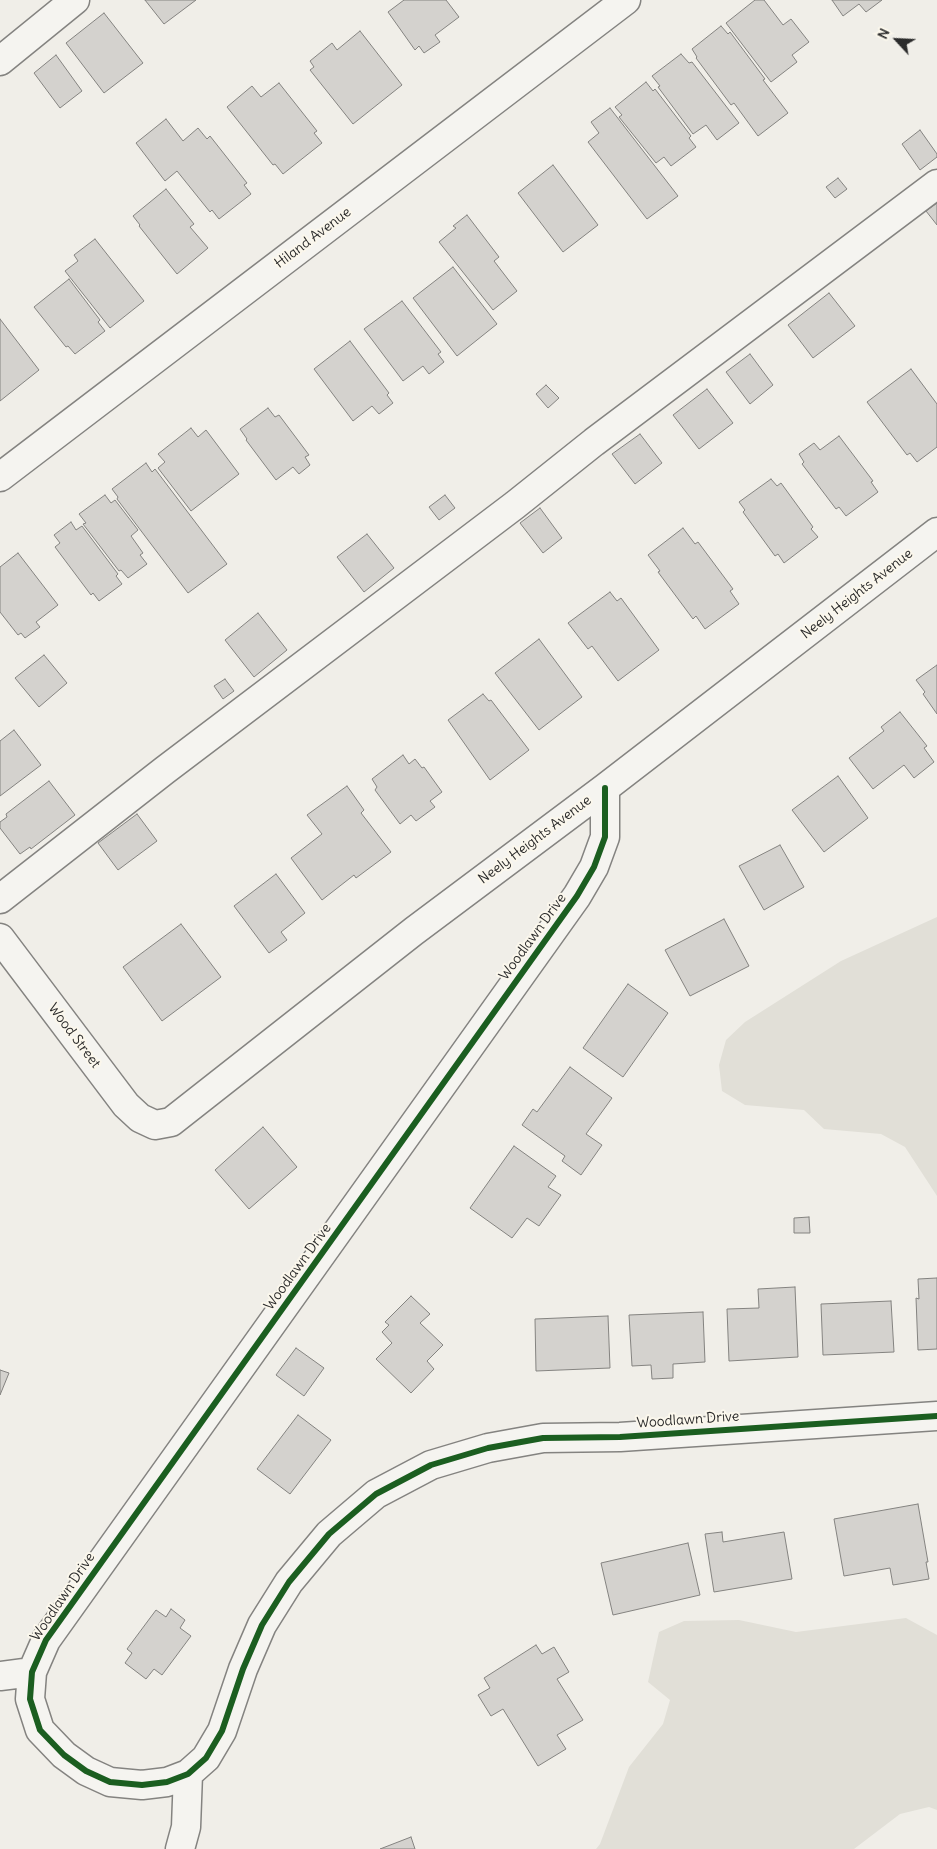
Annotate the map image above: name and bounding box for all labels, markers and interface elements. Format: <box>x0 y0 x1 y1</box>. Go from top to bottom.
north arrow <box>872 15 922 65</box>
text: N <box>873 25 894 42</box>
street label: Hiland Avenue <box>272 204 354 272</box>
street label: Neely Heights Avenue <box>798 545 916 643</box>
street label: Neely Heights Avenue <box>475 792 595 888</box>
street label: Woodlawn Drive <box>496 890 570 984</box>
street label: Wood Street <box>44 1000 104 1072</box>
street label: Woodlawn Drive <box>261 1220 335 1314</box>
street label: Woodlawn Drive <box>636 1408 740 1432</box>
street label: Woodlawn Drive <box>27 1550 99 1644</box>

